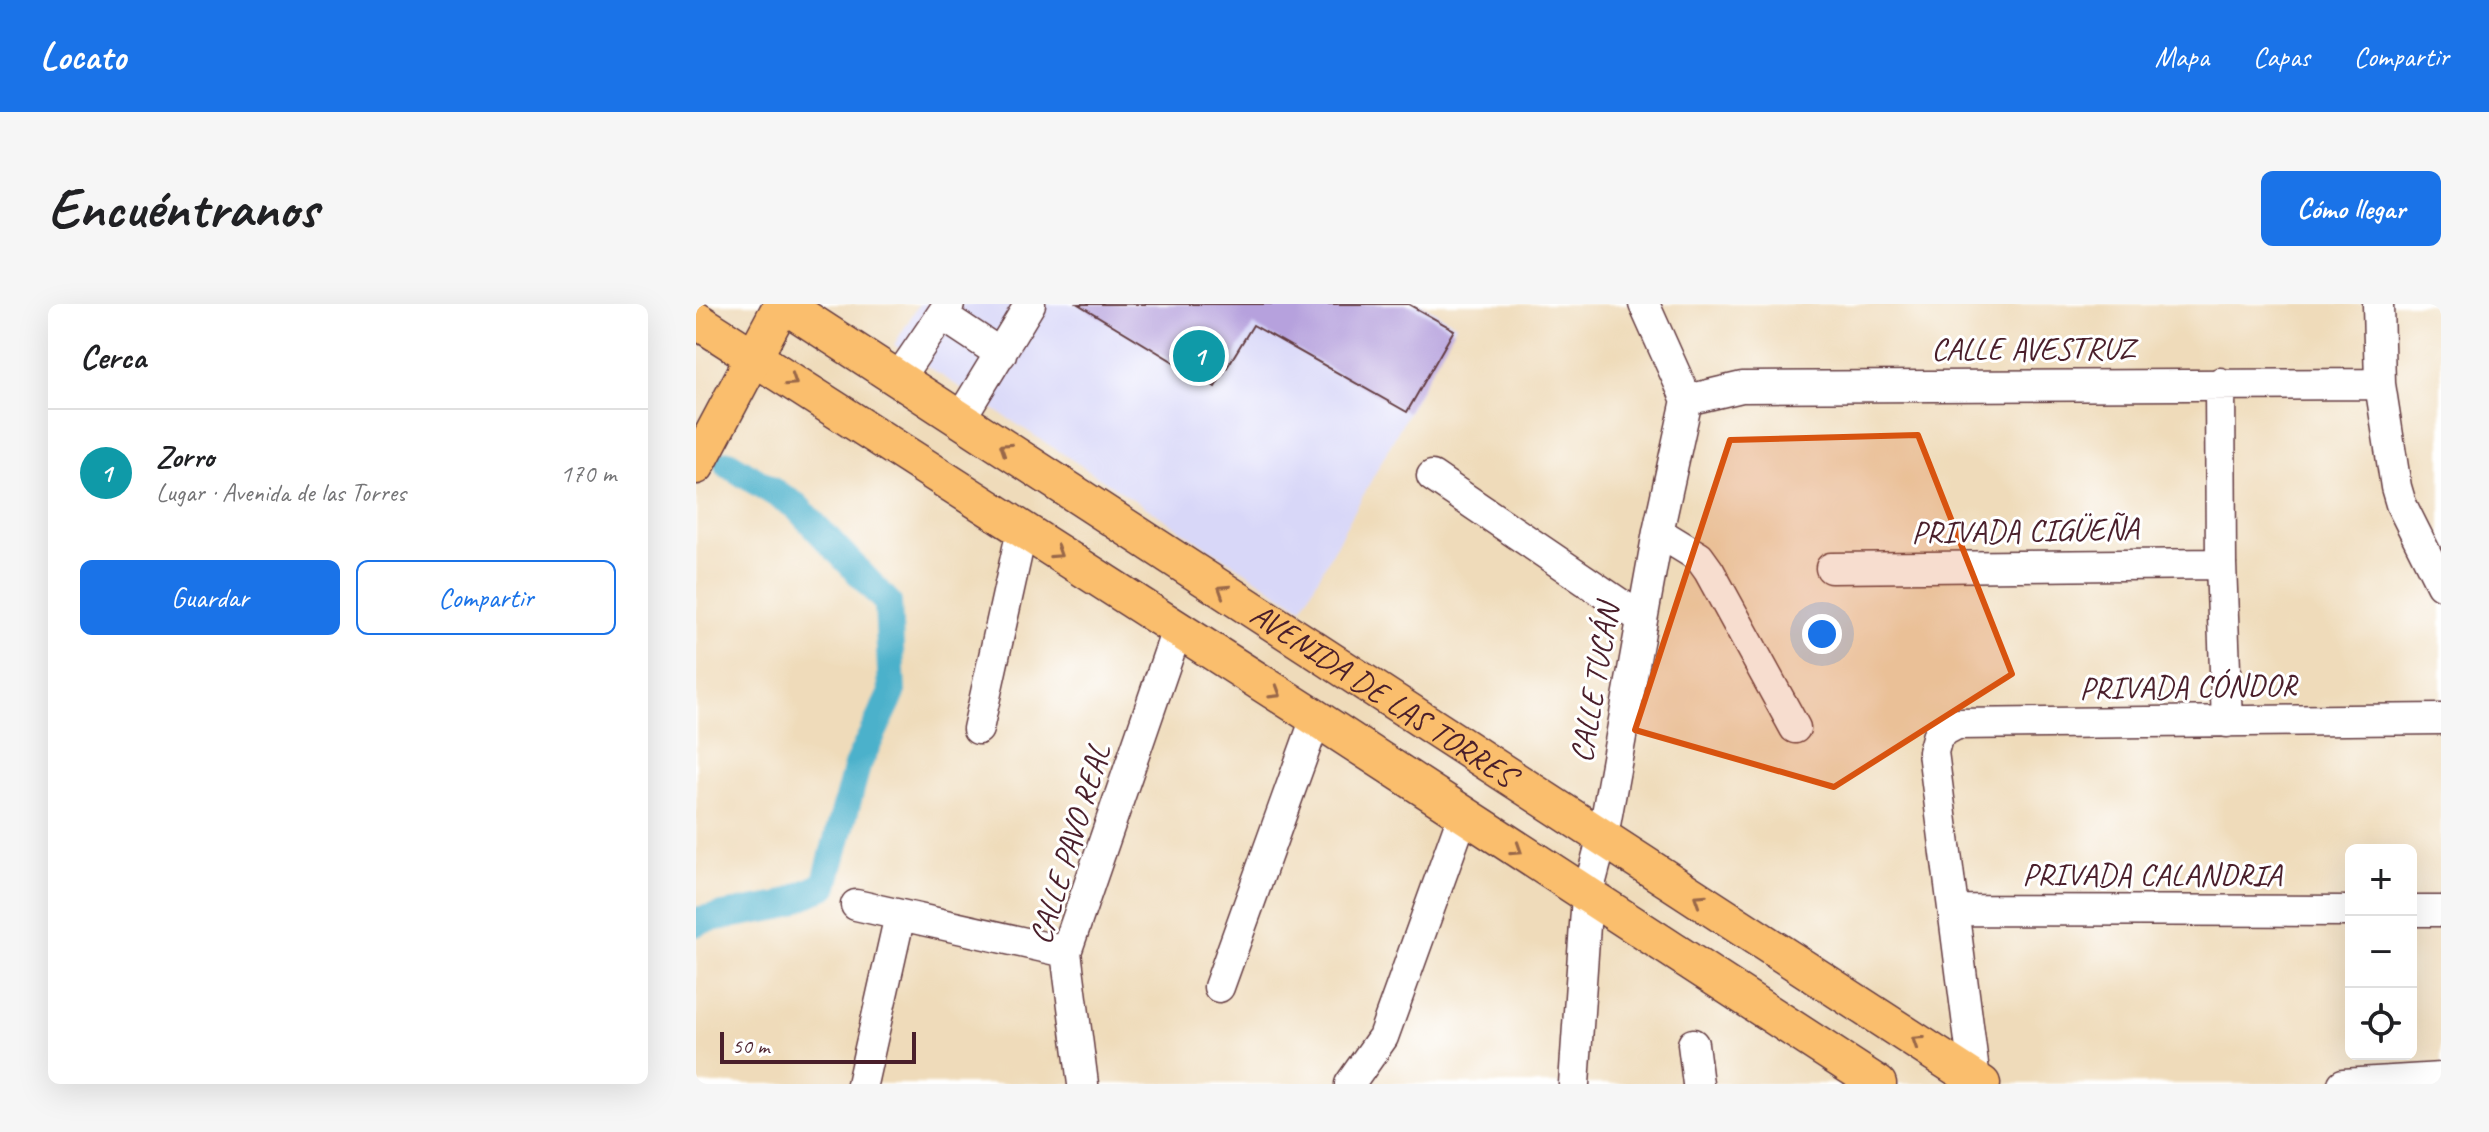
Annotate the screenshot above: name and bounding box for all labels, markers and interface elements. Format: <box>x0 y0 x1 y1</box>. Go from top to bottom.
text: Locato <box>40 33 126 80</box>
text: Mapa <box>2155 39 2209 74</box>
text: Capas <box>2253 39 2310 74</box>
text: Compartir <box>2354 39 2449 74</box>
button: Cómo llegar <box>2261 171 2441 246</box>
text: Encuéntranos <box>48 173 318 244</box>
pin: 1 <box>1173 326 1225 386</box>
street label: CALLE AVESTRUZ <box>1931 328 2139 369</box>
text: Cerca <box>80 335 146 378</box>
one-way arrow <box>783 371 798 386</box>
text: Zorro <box>156 438 214 476</box>
one-way arrow <box>999 443 1013 458</box>
text: 1 <box>100 457 112 490</box>
text: 170 m <box>560 457 616 490</box>
text: Lugar · Avenida de las Torres <box>156 476 406 509</box>
street label: PRIVADA CIGÜEÑA <box>1911 508 2141 553</box>
one-way arrow <box>1048 543 1063 558</box>
button: Guardar <box>80 560 340 635</box>
button: Compartir <box>356 560 616 635</box>
one-way arrow <box>1217 584 1232 599</box>
street label: AVENIDA DE LAS TORRES <box>1243 594 1529 799</box>
street label: CALLE TUCÁN <box>1560 596 1629 765</box>
your location <box>1802 614 1842 654</box>
street label: PRIVADA CÓNDOR <box>2079 664 2299 709</box>
one-way arrow <box>1267 683 1282 698</box>
street label: CALLE PAVO REAL <box>1020 738 1120 949</box>
one-way arrow <box>1508 841 1523 856</box>
map controls <box>2345 844 2417 1060</box>
button: + <box>2345 844 2417 916</box>
street label: PRIVADA CALANDRIA <box>2022 854 2284 895</box>
one-way arrow <box>1694 894 1708 909</box>
button: − <box>2345 916 2417 988</box>
button: locate <box>2345 988 2417 1060</box>
scale bar <box>720 1028 916 1064</box>
text: 50 m <box>732 1032 769 1060</box>
one-way arrow <box>1911 1036 1926 1051</box>

